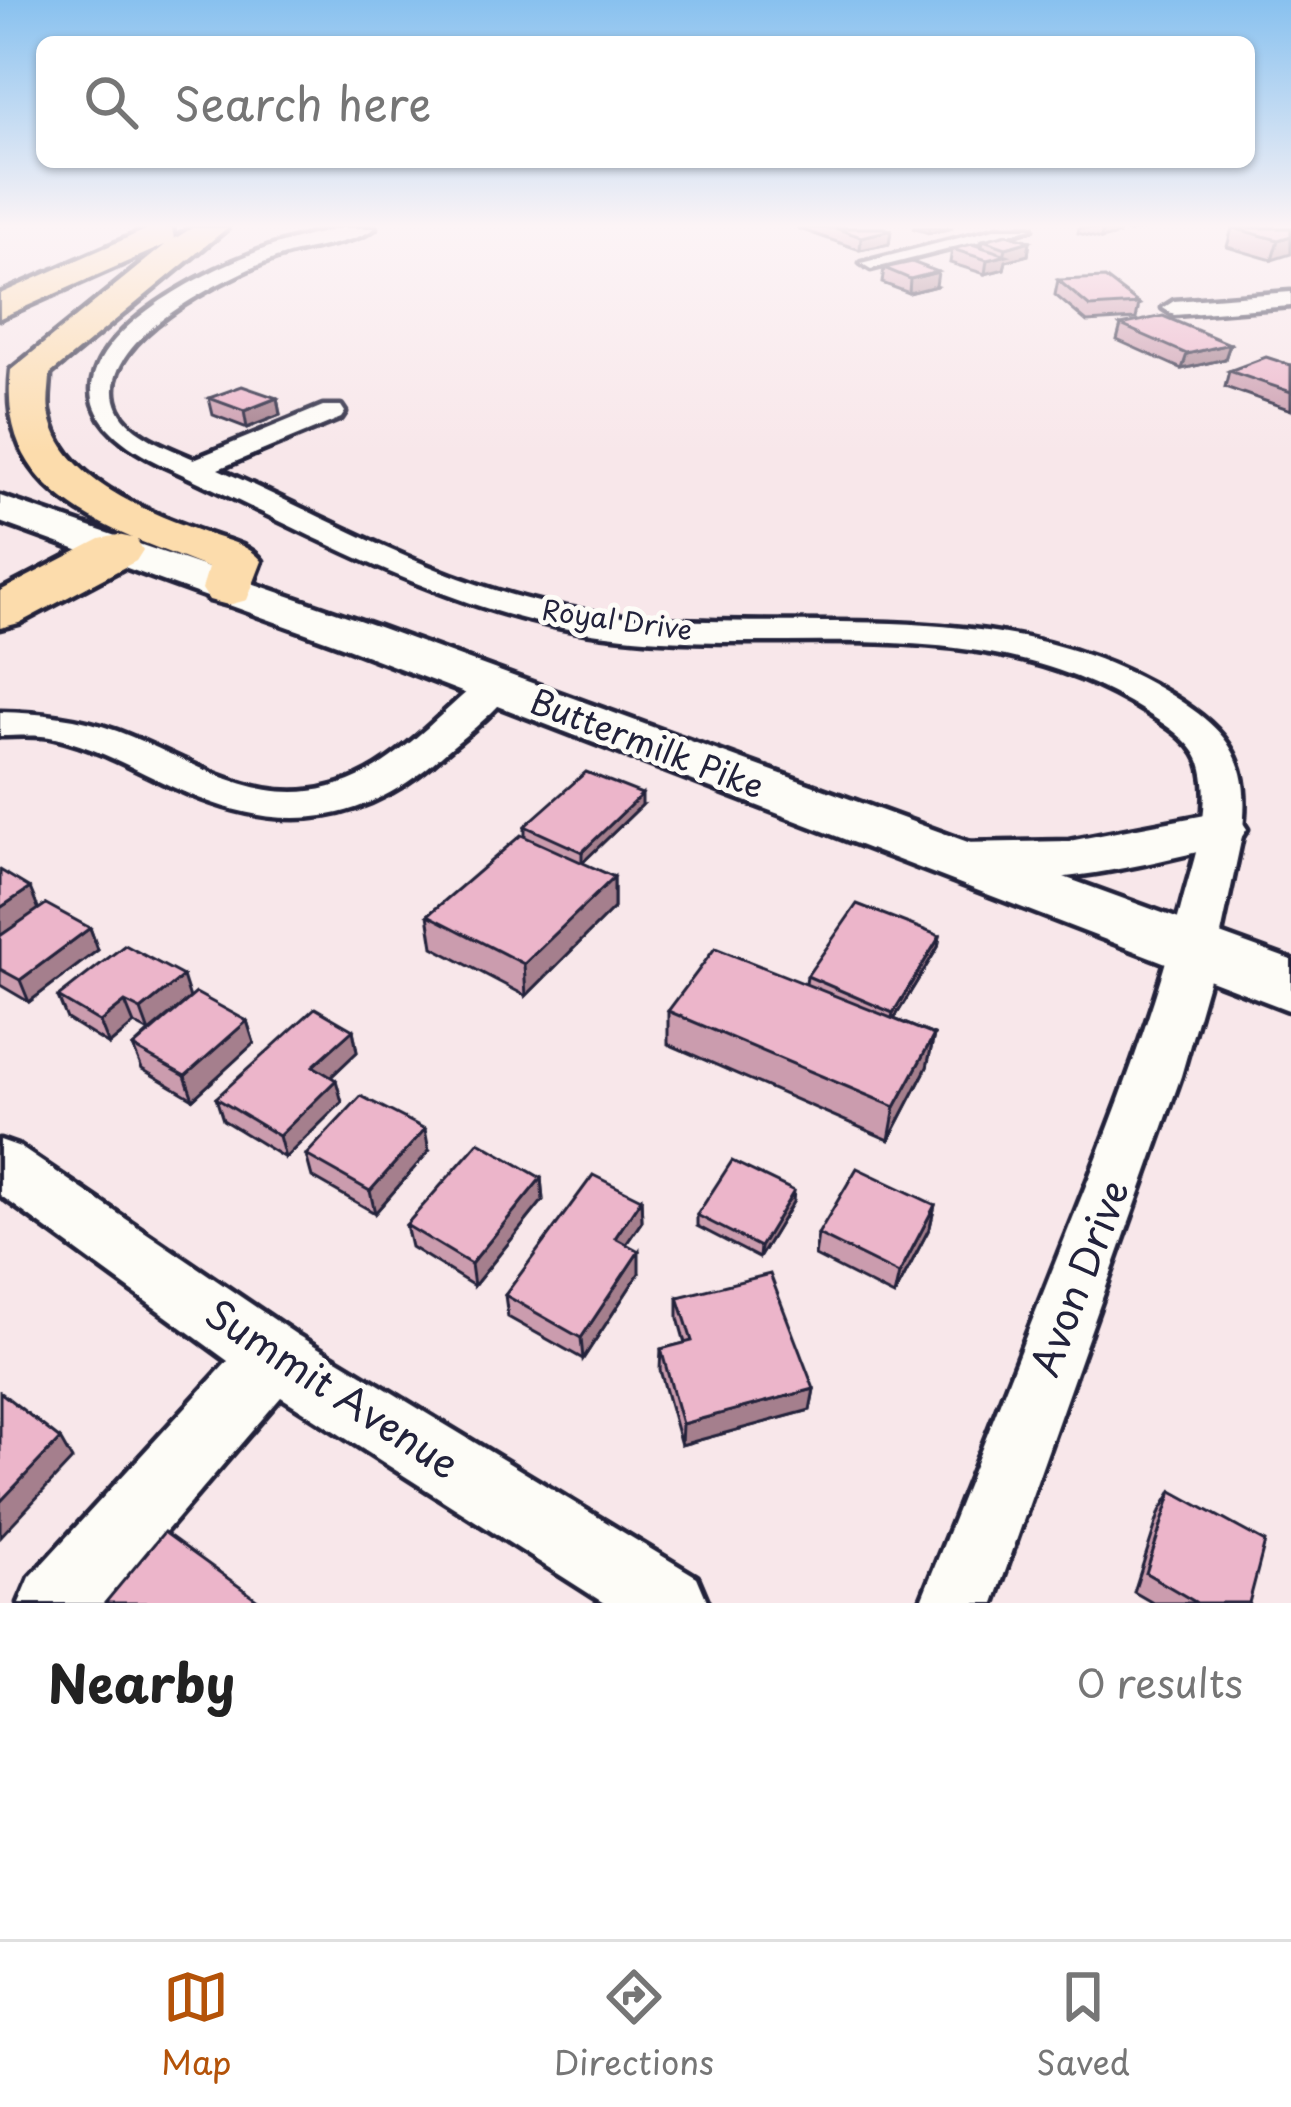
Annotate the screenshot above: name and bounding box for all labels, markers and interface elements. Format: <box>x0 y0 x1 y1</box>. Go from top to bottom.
search box <box>36 36 1255 168</box>
text: Search here <box>174 68 431 136</box>
icon: search <box>78 69 144 135</box>
street label: Royal Drive <box>539 588 695 649</box>
street label: Buttermilk Pike <box>524 675 772 810</box>
street label: Avon Drive <box>1013 1170 1142 1384</box>
street label: Summit Avenue <box>195 1283 472 1491</box>
text: Nearby <box>48 1643 235 1720</box>
text: 0 results <box>1077 1652 1243 1711</box>
tab: Map <box>161 1964 232 2086</box>
tab: Directions <box>554 1964 714 2086</box>
tab: Saved <box>1036 1964 1130 2086</box>

